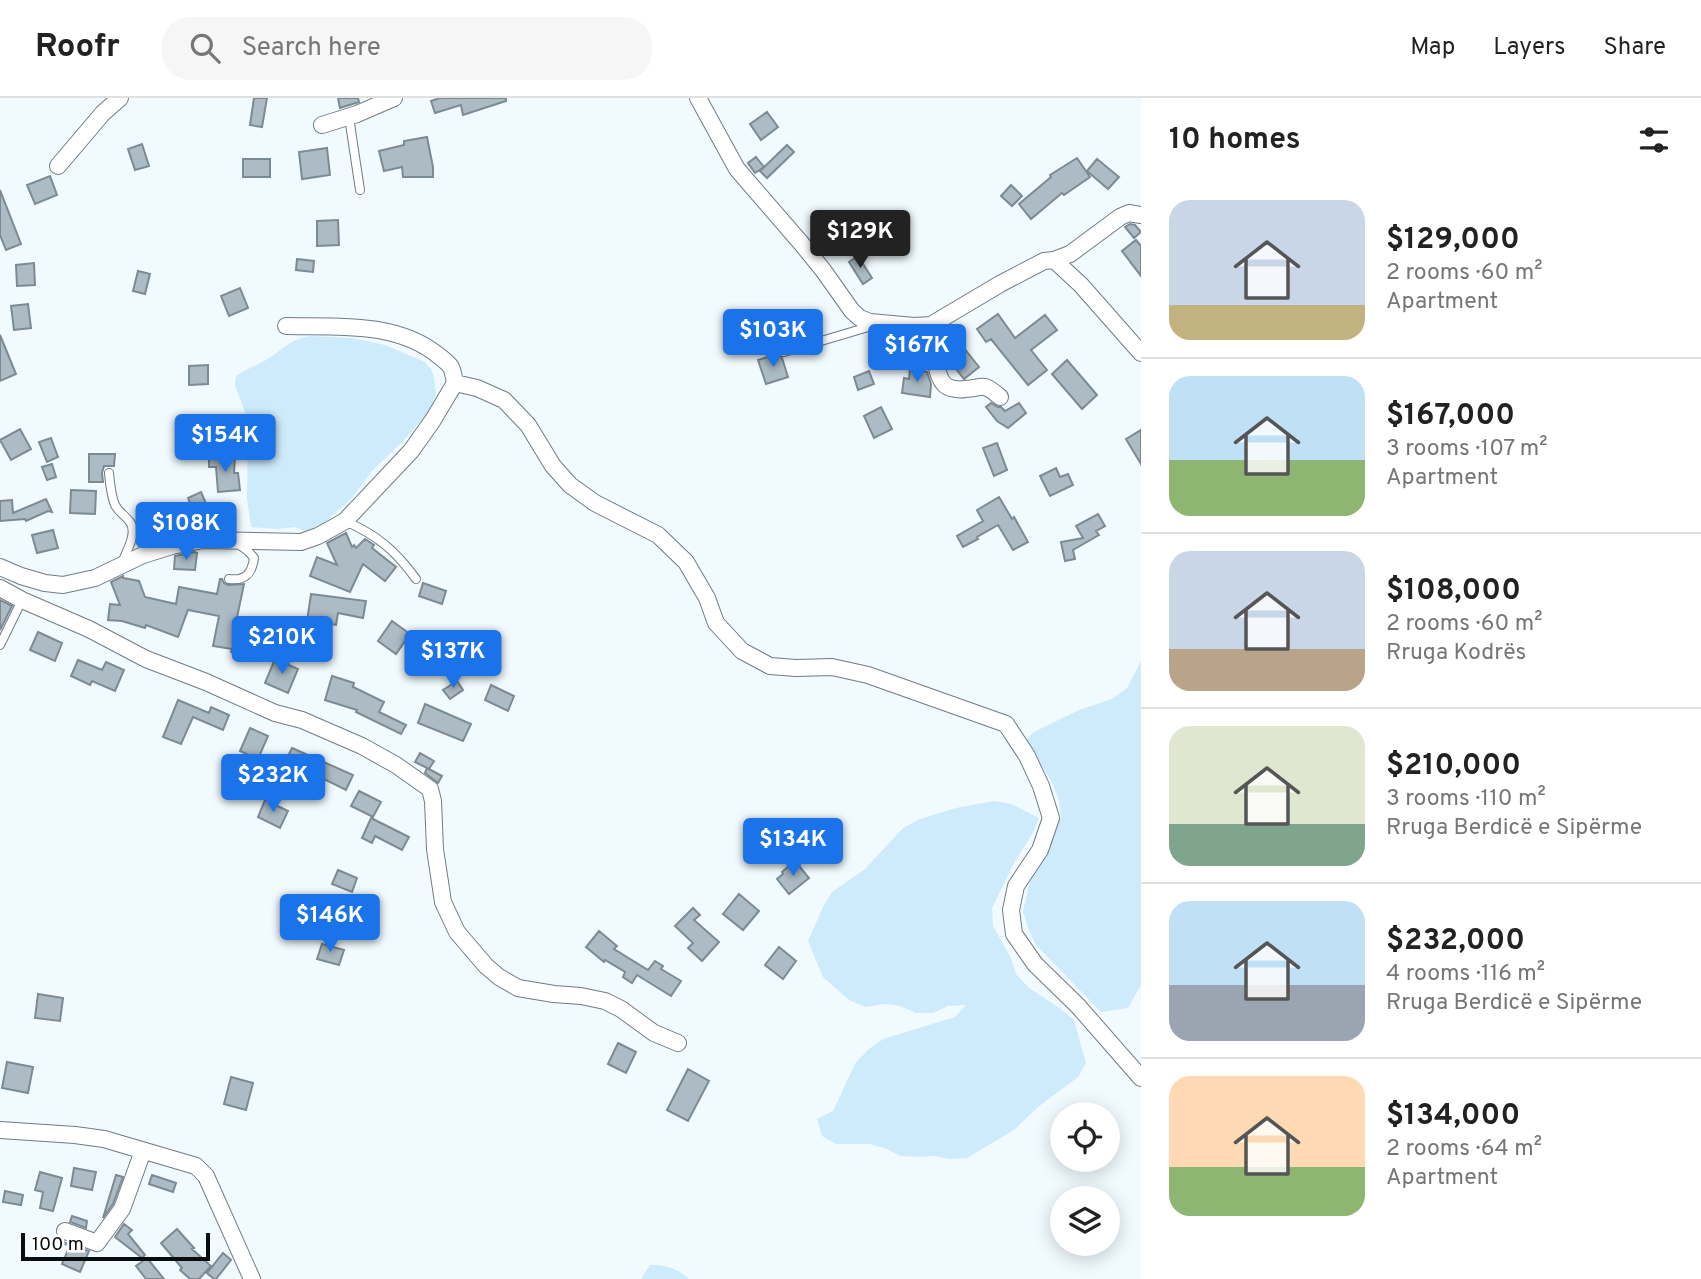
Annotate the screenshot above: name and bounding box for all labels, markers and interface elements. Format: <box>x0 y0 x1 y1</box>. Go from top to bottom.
search box <box>162 17 652 80</box>
text: Roofr <box>35 27 120 69</box>
icon: search <box>186 29 224 67</box>
text: Search here <box>242 32 381 65</box>
text: Map <box>1410 33 1455 63</box>
text: Layers <box>1493 33 1565 63</box>
text: Share <box>1603 33 1666 63</box>
icon: filters <box>1635 121 1673 159</box>
text: 10 homes <box>1169 122 1300 159</box>
pin: $129K <box>811 211 909 270</box>
text: $129K <box>826 218 894 247</box>
text: $129,000 <box>1386 222 1520 259</box>
icon: home <box>1225 228 1309 312</box>
text: 2 rooms · 60 m² <box>1386 259 1543 288</box>
text: Apartment <box>1386 288 1498 317</box>
pin: $103K <box>724 310 822 369</box>
text: $103K <box>739 317 807 346</box>
pin: $167K <box>868 324 966 384</box>
text: $167K <box>884 332 950 361</box>
text: $167,000 <box>1386 398 1515 435</box>
icon: home <box>1225 404 1309 488</box>
pin: $154K <box>176 414 274 474</box>
text: $154K <box>191 422 259 451</box>
text: 3 rooms · 107 m² <box>1386 435 1548 464</box>
text: Apartment <box>1386 464 1498 493</box>
pin: $108K <box>137 503 235 562</box>
text: $108K <box>152 510 220 539</box>
text: $108,000 <box>1386 573 1521 610</box>
icon: home <box>1225 579 1309 663</box>
text: 2 rooms · 60 m² <box>1386 610 1543 639</box>
pin: $210K <box>233 616 331 676</box>
text: $210K <box>248 624 316 653</box>
pin: $137K <box>404 630 502 690</box>
text: $137K <box>420 638 486 667</box>
text: Rruga Kodrës <box>1386 639 1526 668</box>
text: $210,000 <box>1386 748 1521 785</box>
pin: $232K <box>224 754 322 814</box>
icon: home <box>1225 754 1309 838</box>
text: $232K <box>237 762 309 791</box>
text: 3 rooms · 110 m² <box>1386 785 1546 814</box>
text: Rruga Berdicë e Sipërme <box>1386 814 1642 843</box>
pin: $134K <box>744 818 842 878</box>
text: $134K <box>759 826 827 855</box>
pin: $146K <box>281 894 379 954</box>
text: $146K <box>296 902 364 931</box>
text: $232,000 <box>1386 923 1525 960</box>
icon: home <box>1225 929 1309 1013</box>
text: 4 rooms · 116 m² <box>1386 960 1545 989</box>
text: Rruga Berdicë e Sipërme <box>1386 989 1642 1018</box>
text: $134,000 <box>1386 1098 1520 1135</box>
map controls <box>1050 1102 1120 1256</box>
button: locate <box>1050 1102 1120 1172</box>
icon: home <box>1225 1104 1309 1188</box>
text: 2 rooms · 64 m² <box>1386 1135 1542 1164</box>
text: Apartment <box>1386 1164 1498 1193</box>
button: layers <box>1050 1186 1120 1256</box>
scale bar <box>21 1230 210 1262</box>
text: 100 m <box>32 1233 84 1257</box>

